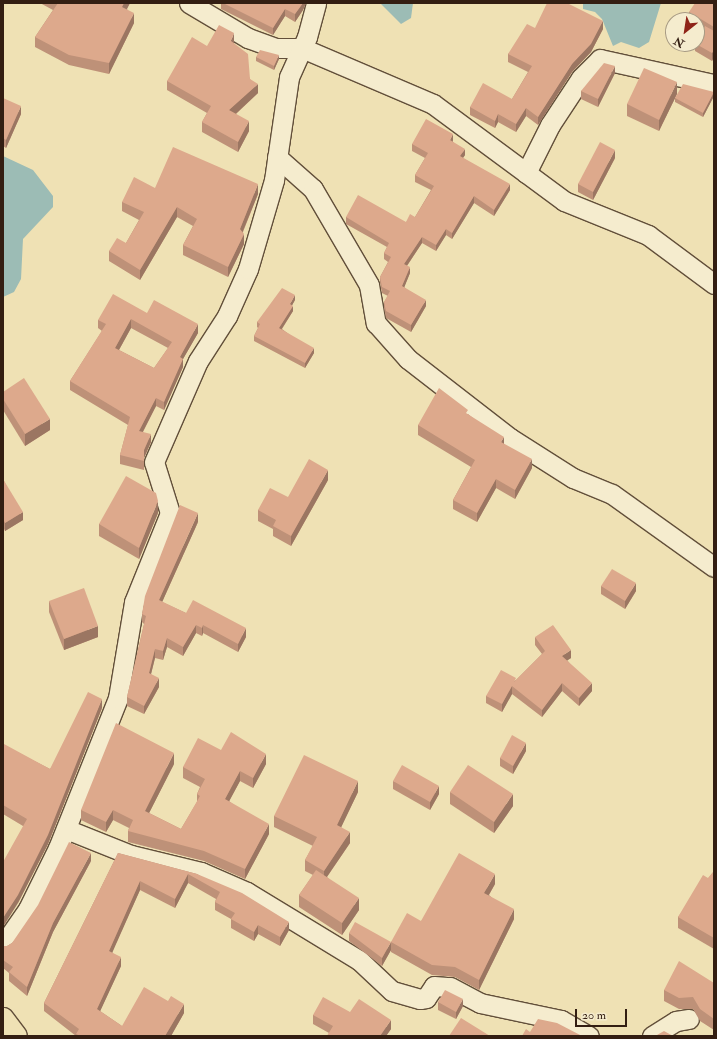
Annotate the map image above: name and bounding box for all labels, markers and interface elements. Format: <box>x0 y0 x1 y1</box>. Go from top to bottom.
north arrow <box>665 12 705 52</box>
text: N <box>672 34 687 50</box>
scale bar <box>577 1001 629 1027</box>
text: 20 m <box>582 1008 606 1023</box>

